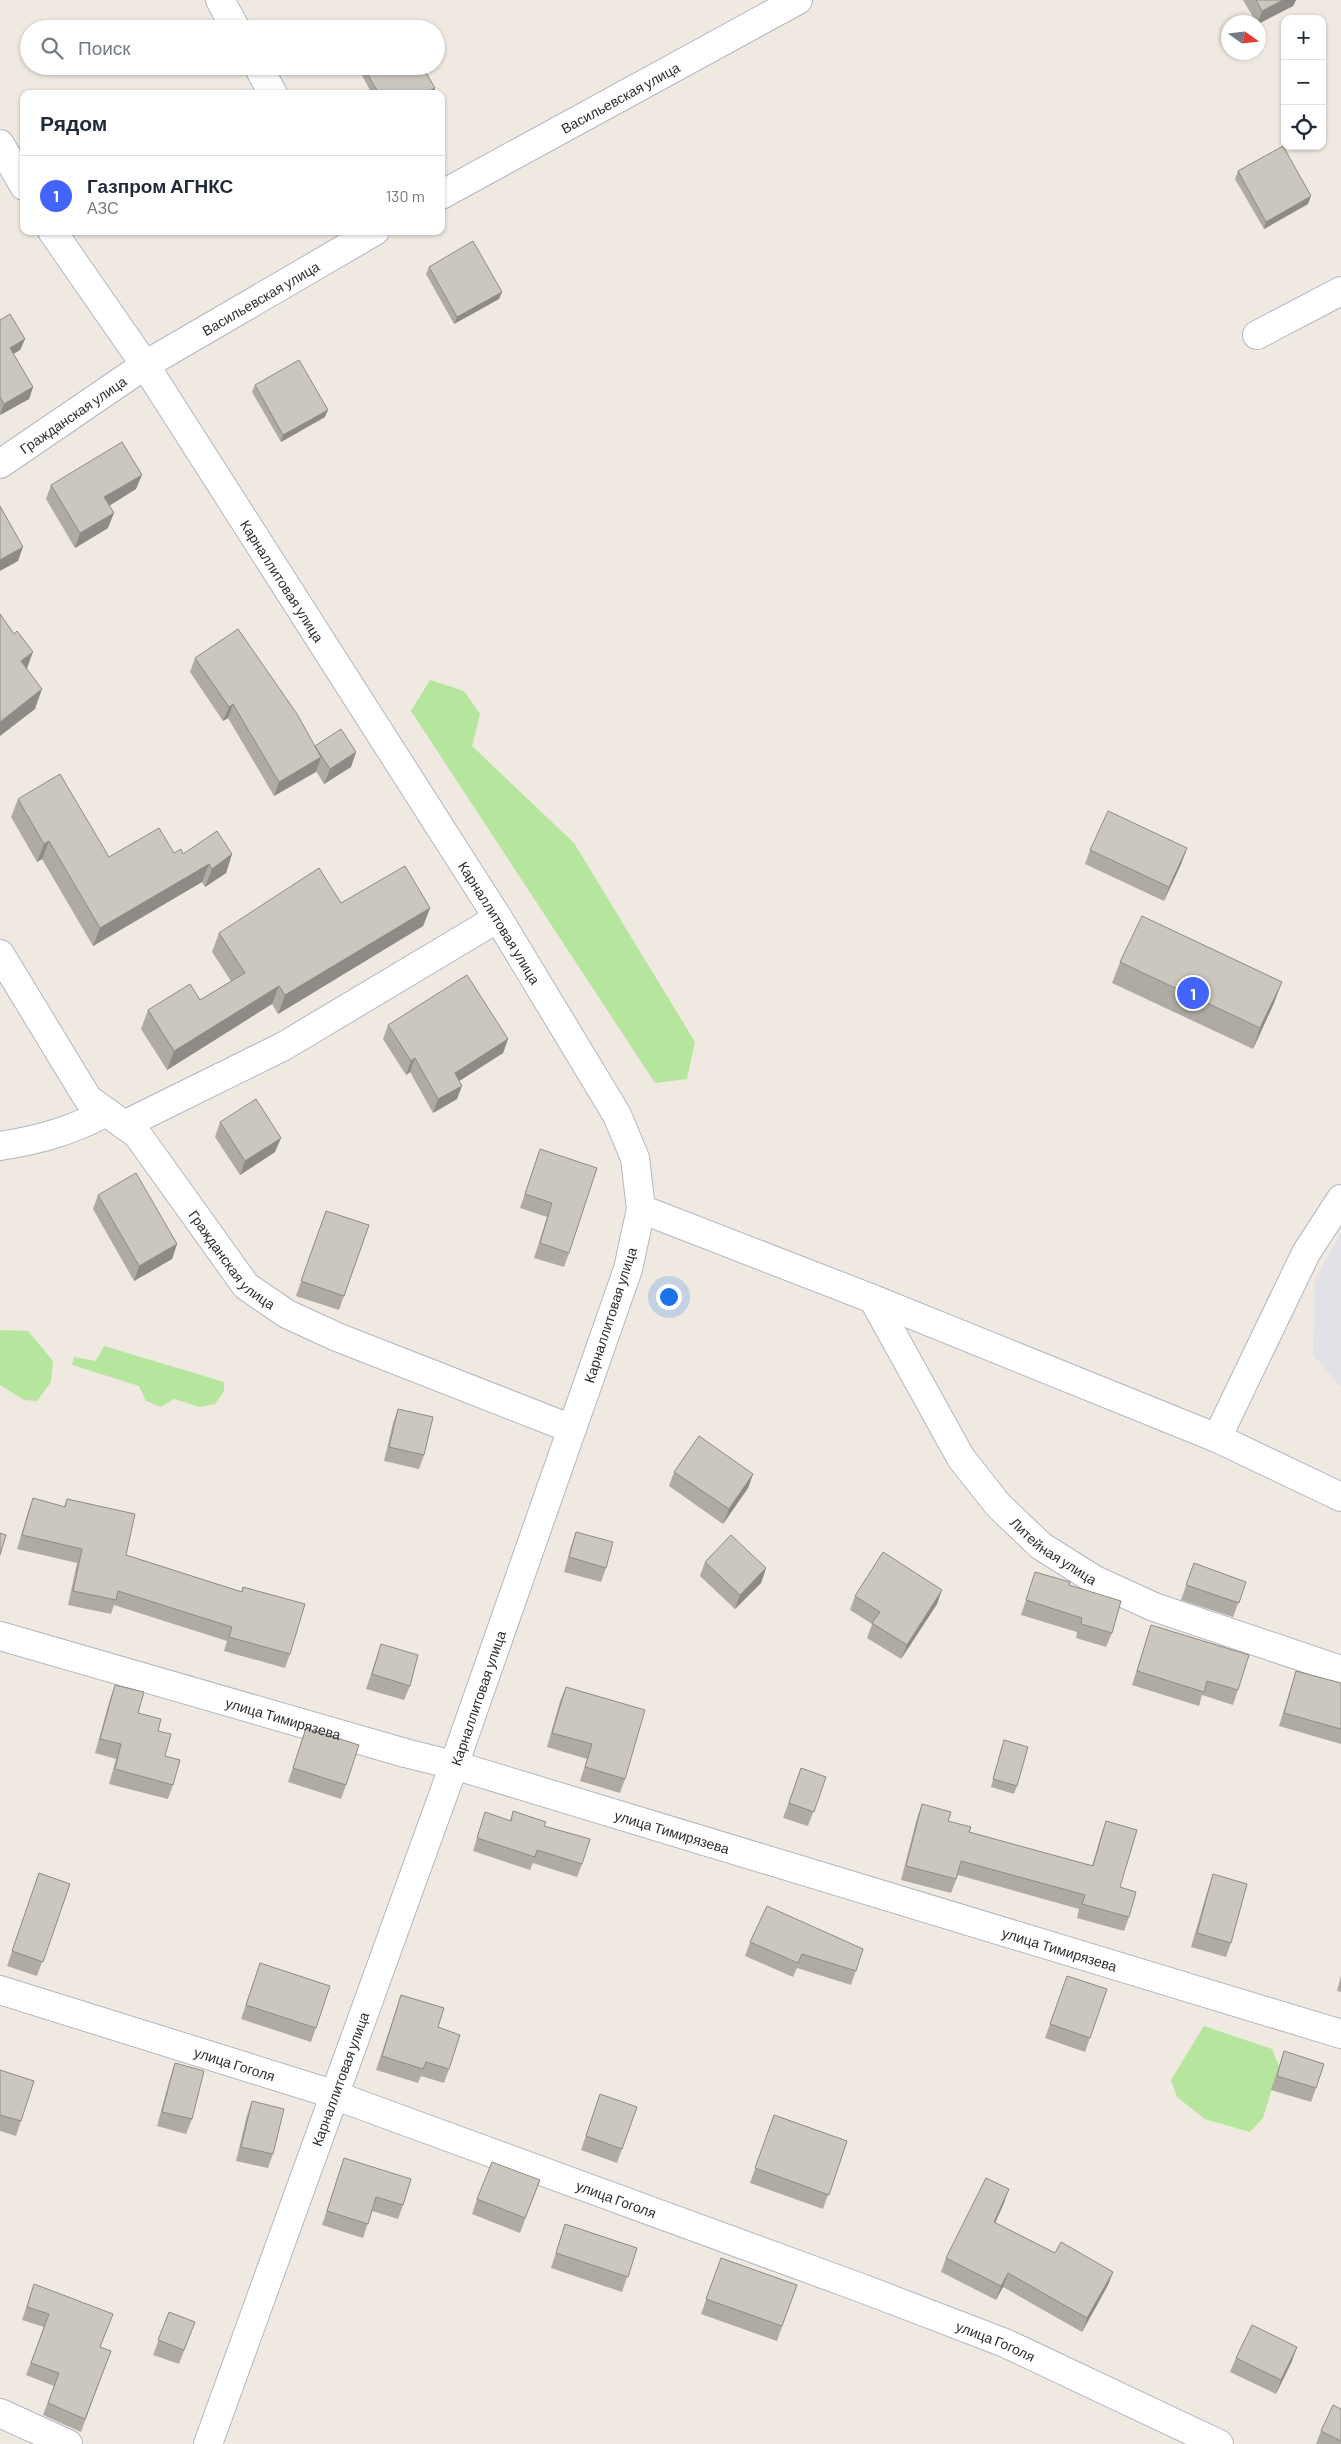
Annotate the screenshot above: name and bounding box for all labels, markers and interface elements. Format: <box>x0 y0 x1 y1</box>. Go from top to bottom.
north arrow <box>1221 15 1266 60</box>
map controls <box>1281 15 1326 150</box>
button: + <box>1281 15 1326 60</box>
search box <box>20 20 445 75</box>
icon: search <box>38 34 66 62</box>
text: Поиск <box>78 36 131 59</box>
street label: Васильевская улица <box>558 58 683 136</box>
button: − <box>1281 60 1326 105</box>
button: locate <box>1281 105 1326 150</box>
text: Рядом <box>40 110 107 135</box>
text: Газпром АГНКС <box>87 174 233 197</box>
text: 1 <box>53 186 59 205</box>
text: 130 m <box>386 186 425 205</box>
text: АЗС <box>87 198 119 217</box>
street label: Васильевская улица <box>199 257 322 339</box>
street label: Гражданская улица <box>16 372 130 457</box>
street label: Карналлитовая улица <box>237 516 328 645</box>
street label: Карналлитовая улица <box>455 858 544 987</box>
pin: 1 <box>1177 974 1209 1012</box>
street label: Гражданская улица <box>186 1207 279 1312</box>
street label: Карналлитовая улица <box>580 1245 640 1385</box>
your location <box>656 1284 682 1310</box>
street label: Литейная улица <box>1007 1513 1100 1588</box>
street label: Карналлитовая улица <box>447 1628 509 1768</box>
street label: улица Тимирязева <box>224 1693 343 1743</box>
street label: улица Тимирязева <box>613 1806 732 1857</box>
street label: улица Тимирязева <box>1000 1923 1119 1974</box>
street label: Карналлитовая улица <box>308 2009 372 2148</box>
street label: улица Гоголя <box>192 2043 277 2084</box>
street label: улица Гоголя <box>574 2176 659 2221</box>
street label: улица Гоголя <box>954 2317 1038 2365</box>

